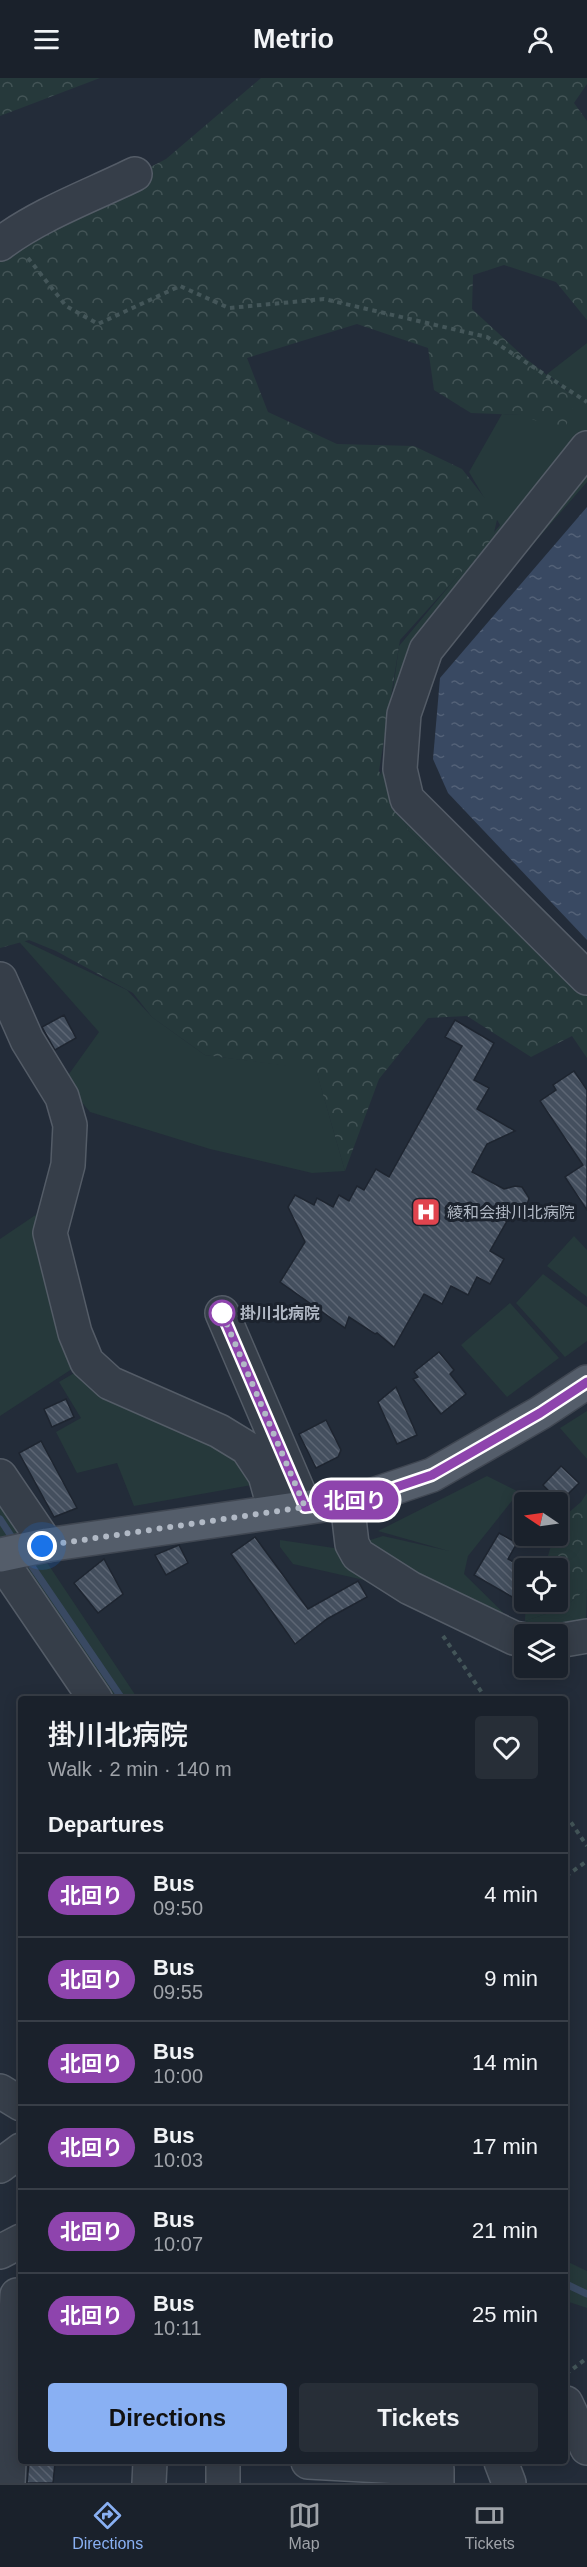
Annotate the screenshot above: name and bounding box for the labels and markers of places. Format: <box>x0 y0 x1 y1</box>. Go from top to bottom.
hospital icon: 綾和会掛川北病院 <box>410 1196 442 1228</box>
place label: 綾和会掛川北病院 <box>447 1204 575 1221</box>
marker: 掛川北病院 <box>209 1300 235 1326</box>
place label: 掛川北病院 <box>240 1304 320 1322</box>

